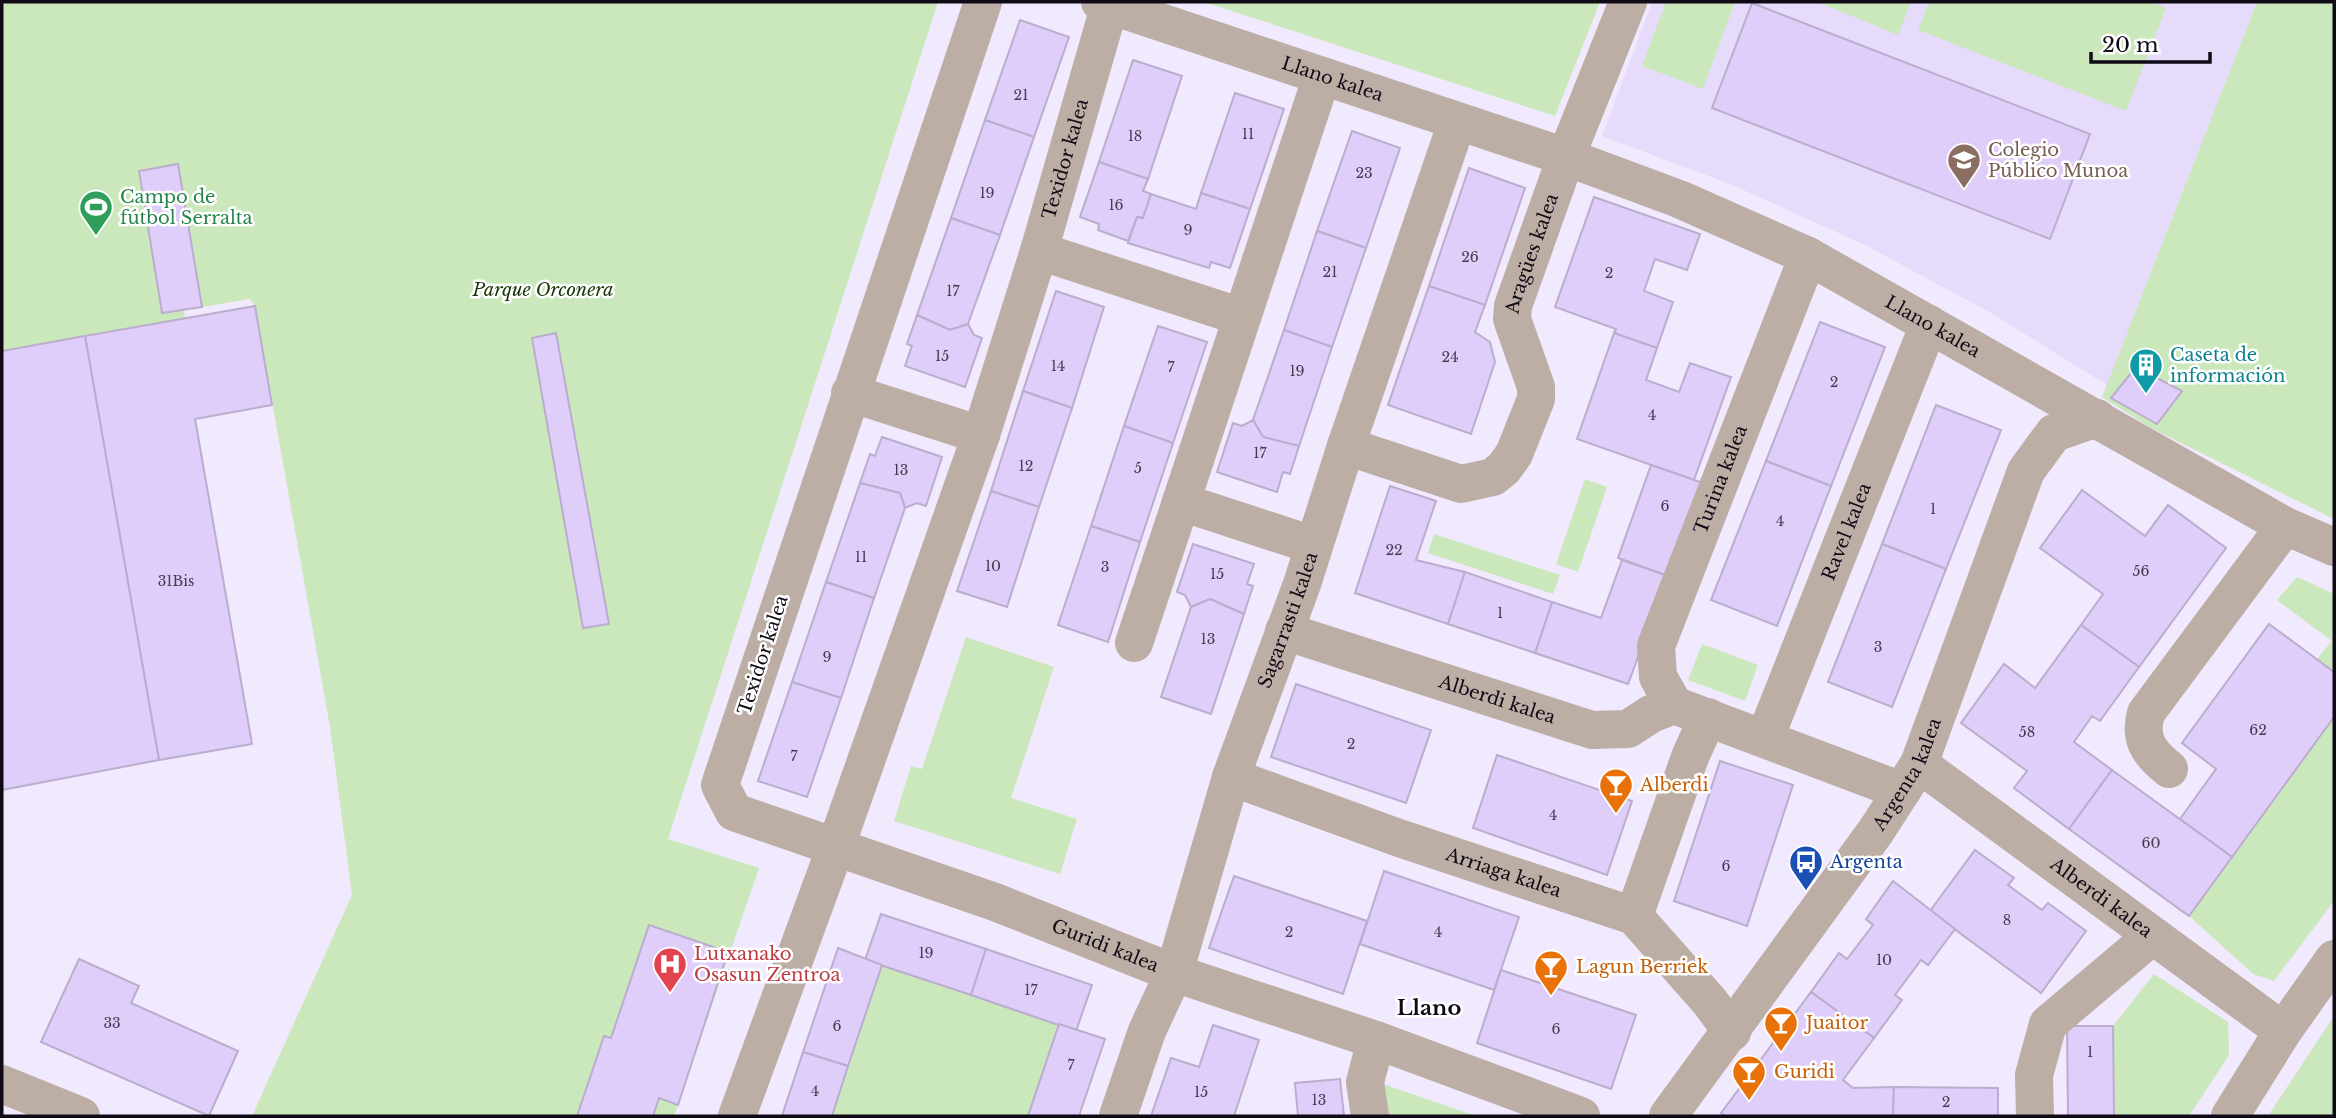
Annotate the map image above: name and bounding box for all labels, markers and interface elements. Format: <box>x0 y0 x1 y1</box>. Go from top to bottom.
scale bar <box>2091 21 2210 65</box>
text: 20 m <box>2102 32 2159 58</box>
street label: Llano kalea <box>1279 52 1386 106</box>
house number: 21 <box>1014 86 1028 104</box>
street label: Texidor kalea <box>1038 96 1093 222</box>
house number: 11 <box>1242 125 1254 143</box>
house number: 18 <box>1128 127 1142 145</box>
place label: Colegio Público Munoa <box>1988 139 2128 182</box>
school or university icon: Colegio Público Munoa <box>1945 141 1983 190</box>
house number: 23 <box>1355 164 1373 182</box>
house number: 19 <box>979 184 995 202</box>
place label: Campo de fútbol Serralta <box>120 186 253 229</box>
sports icon: Campo de fútbol Serralta <box>77 188 115 237</box>
street label: Aragües kalea <box>1501 191 1563 316</box>
house number: 16 <box>1108 196 1124 214</box>
house number: 9 <box>1183 221 1193 239</box>
house number: 26 <box>1461 248 1479 266</box>
house number: 21 <box>1323 263 1337 281</box>
house number: 2 <box>1605 264 1613 282</box>
park label: Parque Orconera <box>471 279 614 301</box>
house number: 17 <box>946 282 961 300</box>
street label: Llano kalea <box>1881 291 1984 362</box>
place label: Caseta de información <box>2170 344 2285 387</box>
building icon: Caseta de información <box>2127 346 2165 395</box>
house number: 15 <box>935 347 949 365</box>
house number: 24 <box>1442 348 1458 366</box>
house number: 14 <box>1051 357 1065 375</box>
house number: 7 <box>1167 358 1175 376</box>
house number: 19 <box>1289 362 1305 380</box>
house number: 2 <box>1830 373 1838 391</box>
house number: 4 <box>1648 406 1656 424</box>
street label: Turina kalea <box>1690 422 1752 537</box>
house number: 17 <box>1253 444 1268 462</box>
house number: 12 <box>1019 457 1033 475</box>
house number: 5 <box>1134 459 1142 477</box>
house number: 13 <box>894 461 908 479</box>
street label: Ravel kalea <box>1818 480 1876 584</box>
house number: 6 <box>1660 497 1670 515</box>
house number: 1 <box>1930 500 1936 518</box>
house number: 4 <box>1776 512 1784 530</box>
house number: 22 <box>1385 541 1403 559</box>
house number: 11 <box>855 548 867 566</box>
street label: Sagarrasti kalea <box>1254 549 1323 691</box>
house number: 10 <box>985 557 1001 575</box>
house number: 3 <box>1101 558 1109 576</box>
house number: 56 <box>2133 562 2149 580</box>
house number: 15 <box>1210 565 1224 583</box>
house number: 31Bis <box>158 572 194 590</box>
street label: Texidor kalea <box>733 593 793 717</box>
house number: 1 <box>1497 604 1503 622</box>
house number: 13 <box>1201 630 1215 648</box>
house number: 3 <box>1874 638 1882 656</box>
house number: 9 <box>822 648 832 666</box>
street label: Alberdi kalea <box>1435 670 1558 729</box>
street label: Argenta kalea <box>1868 715 1946 836</box>
house number: 62 <box>2249 721 2267 739</box>
house number: 58 <box>2019 723 2035 741</box>
house number: 2 <box>1347 735 1355 753</box>
house number: 7 <box>790 747 798 765</box>
bar icon: Alberdi <box>1597 766 1635 815</box>
place label: Alberdi <box>1639 774 1709 796</box>
house number: 4 <box>1549 806 1557 824</box>
house number: 60 <box>2142 834 2161 852</box>
street label: Arriaga kalea <box>1442 843 1564 902</box>
bus stop icon: Argenta <box>1787 843 1825 892</box>
place label: Argenta <box>1829 851 1903 873</box>
street label: Alberdi kalea <box>2045 852 2157 942</box>
house number: 6 <box>1721 857 1731 875</box>
house number: 8 <box>2003 911 2011 929</box>
street label: Guridi kalea <box>1049 915 1162 977</box>
house number: 2 <box>1285 923 1293 941</box>
house number: 4 <box>1434 923 1442 941</box>
place label: Lutxanako Osasun Zentroa <box>694 943 840 986</box>
house number: 19 <box>918 944 934 962</box>
hospital icon: Lutxanako Osasun Zentroa <box>651 945 689 994</box>
bar icon: Lagun Berriek <box>1532 948 1570 997</box>
house number: 10 <box>1876 951 1892 969</box>
place label: Lagun Berriek <box>1576 956 1708 978</box>
house number: 17 <box>1024 981 1039 999</box>
district label: Llano <box>1397 995 1461 1021</box>
bar icon: Juaitor <box>1762 1004 1800 1053</box>
place label: Juaitor <box>1804 1012 1868 1034</box>
house number: 33 <box>103 1014 121 1032</box>
house number: 6 <box>832 1017 842 1035</box>
house number: 6 <box>1551 1020 1561 1038</box>
house number: 1 <box>2087 1043 2093 1061</box>
bar icon: Guridi <box>1730 1053 1768 1102</box>
house number: 7 <box>1067 1056 1075 1074</box>
place label: Guridi <box>1774 1061 1835 1083</box>
house number: 4 <box>811 1082 819 1100</box>
house number: 15 <box>1194 1083 1208 1101</box>
house number: 13 <box>1312 1091 1326 1109</box>
house number: 2 <box>1942 1093 1950 1111</box>

